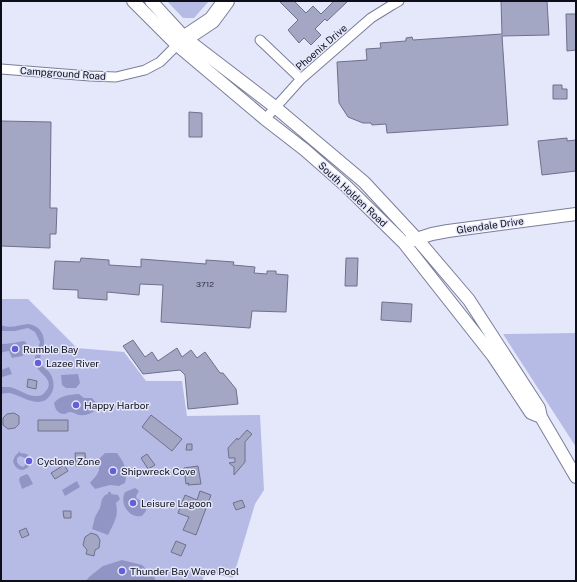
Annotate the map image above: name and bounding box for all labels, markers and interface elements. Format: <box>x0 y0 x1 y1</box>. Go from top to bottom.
street label: Phoenix Drive <box>293 21 349 72</box>
street label: Campground Road <box>20 64 107 82</box>
street label: South Holden Road <box>316 159 390 229</box>
street label: Glendale Drive <box>456 214 525 236</box>
house number: 3712 <box>196 279 214 289</box>
place label: Rumble Bay <box>23 343 79 355</box>
marker: Rumble Bay <box>10 344 20 354</box>
place label: Lazee River <box>46 357 99 369</box>
marker: Lazee River <box>33 358 43 368</box>
place label: Happy Harbor <box>84 399 149 411</box>
marker: Happy Harbor <box>71 400 81 410</box>
place label: Cyclone Zone <box>37 455 100 467</box>
marker: Cyclone Zone <box>24 456 34 466</box>
place label: Shipwreck Cove <box>121 465 196 477</box>
marker: Shipwreck Cove <box>108 466 118 476</box>
place label: Leisure Lagoon <box>141 497 212 509</box>
marker: Leisure Lagoon <box>128 498 138 508</box>
place label: Thunder Bay Wave Pool <box>130 565 239 577</box>
marker: Thunder Bay Wave Pool <box>117 566 127 576</box>

